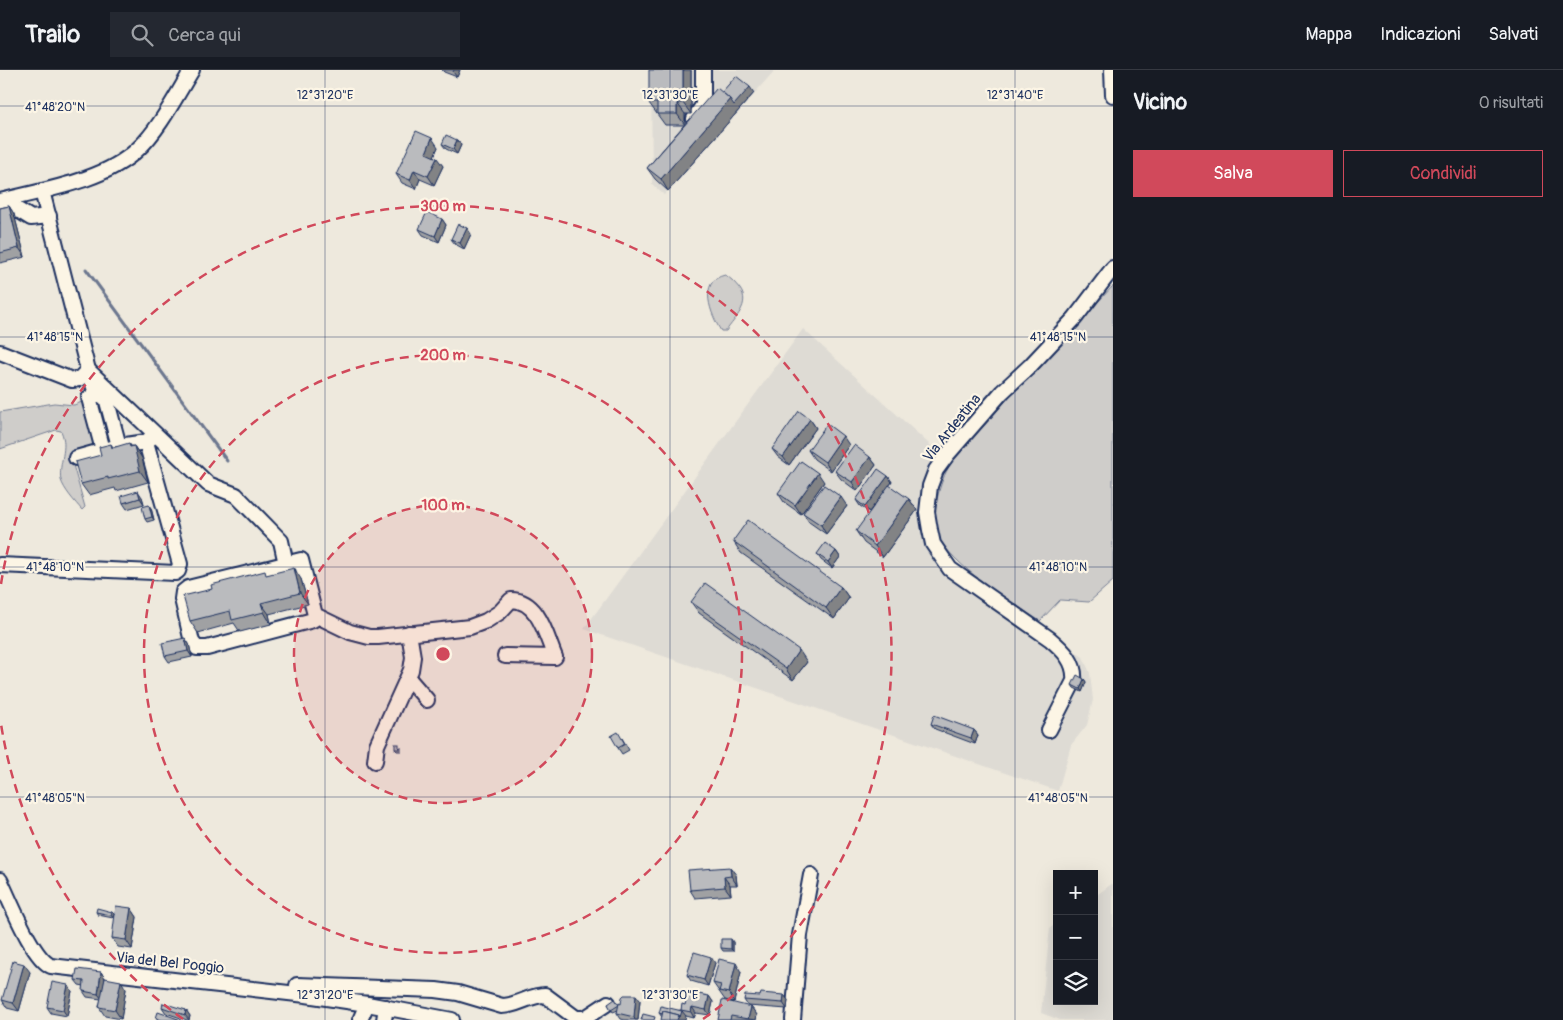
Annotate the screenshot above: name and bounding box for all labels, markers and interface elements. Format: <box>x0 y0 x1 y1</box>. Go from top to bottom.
search box <box>110 12 460 57</box>
text: Trailo <box>25 20 80 49</box>
icon: search <box>128 21 156 49</box>
text: Cerca qui <box>168 23 241 47</box>
text: Mappa <box>1305 23 1352 46</box>
text: Indicazioni <box>1380 23 1460 46</box>
text: Salvati <box>1488 23 1538 46</box>
text: 12°31'20"E <box>297 88 353 103</box>
text: 12°31'30"E <box>642 88 698 103</box>
text: 12°31'40"E <box>987 88 1043 103</box>
text: Vicino <box>1133 89 1187 116</box>
text: 0 risultati <box>1479 93 1543 113</box>
text: 41°48'20"N <box>25 100 85 115</box>
button: Salva <box>1133 150 1333 197</box>
button: Condividi <box>1343 150 1543 197</box>
text: 300 m <box>420 197 466 216</box>
text: 41°48'15"N <box>27 330 83 345</box>
text: 41°48'15"N <box>1030 330 1086 345</box>
text: 200 m <box>420 346 466 365</box>
street label: Via Ardeatina <box>919 390 985 466</box>
text: 100 m <box>422 496 464 515</box>
text: 41°48'10"N <box>26 560 84 575</box>
text: 41°48'10"N <box>1029 560 1087 575</box>
centre of rings <box>434 645 452 663</box>
text: 41°48'05"N <box>25 791 85 806</box>
text: 41°48'05"N <box>1028 791 1088 806</box>
map controls <box>1053 870 1098 1005</box>
button: + <box>1053 870 1098 915</box>
button: − <box>1053 915 1098 960</box>
street label: Via del Bel Poggio <box>115 948 225 978</box>
button: layers <box>1053 960 1098 1005</box>
text: 12°31'20"E <box>297 988 353 1003</box>
text: 12°31'30"E <box>642 988 698 1003</box>

